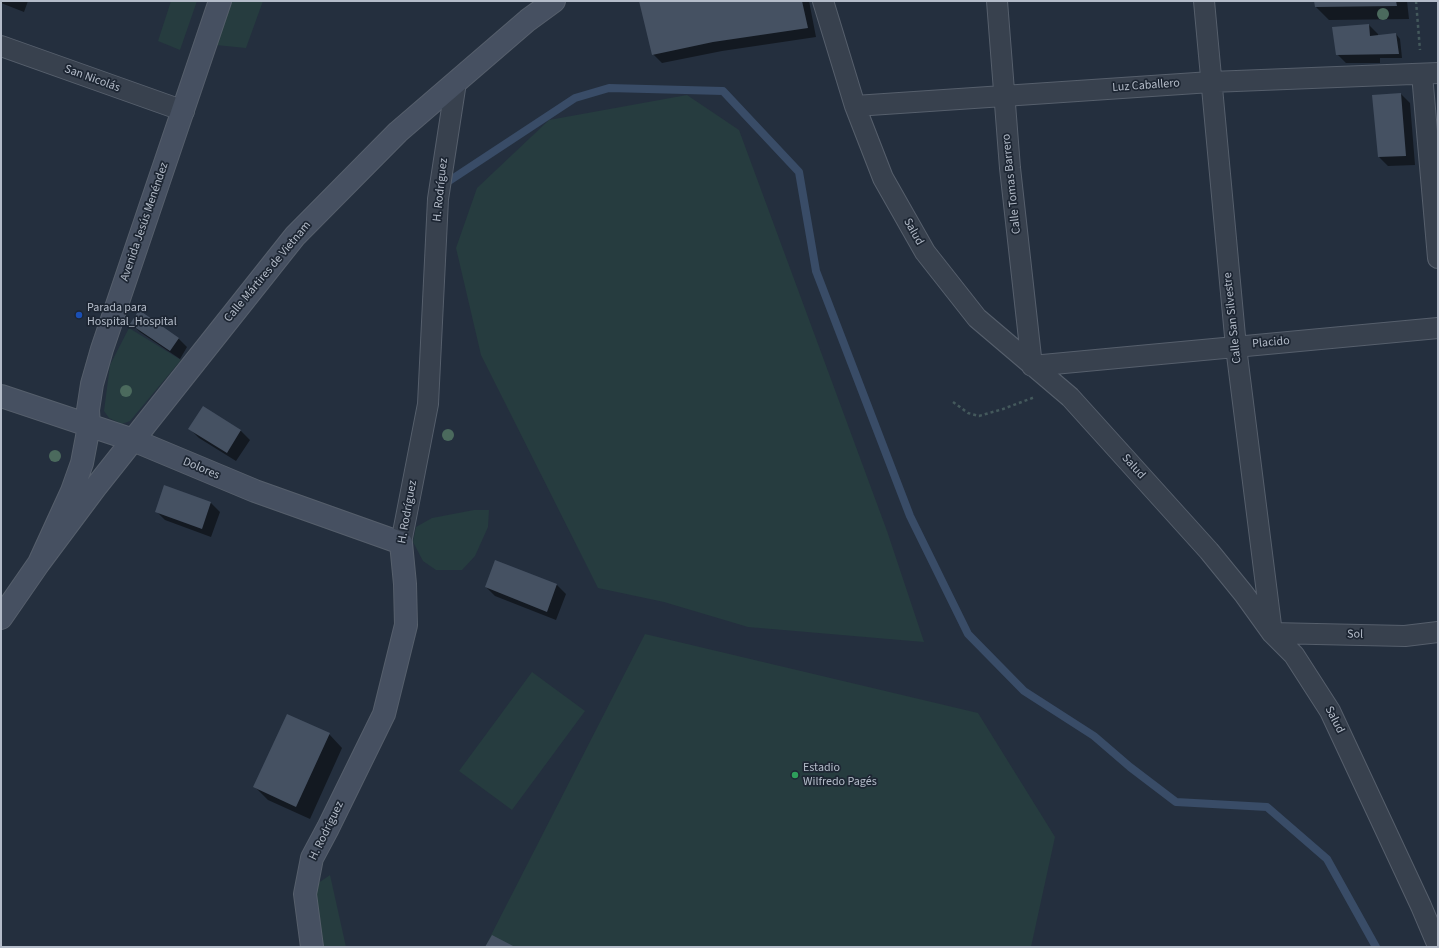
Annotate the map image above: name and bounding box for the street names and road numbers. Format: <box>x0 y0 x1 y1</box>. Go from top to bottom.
street label: San Nicolás <box>62 62 122 96</box>
street label: Luz Caballero <box>1112 76 1180 96</box>
street label: Calle Tomas Barrero <box>1000 133 1024 235</box>
street label: H. Rodríguez <box>431 158 451 222</box>
street label: Avenida Jesús Menéndez <box>118 161 172 283</box>
street label: Salud <box>900 216 926 248</box>
street label: Calle Mártires de Vietnam <box>222 219 314 325</box>
street label: Calle San Silvestre <box>1221 272 1245 364</box>
street label: Placido <box>1252 334 1290 352</box>
street label: Salud <box>1118 452 1148 482</box>
street label: Dolores <box>180 455 222 483</box>
street label: H. Rodríguez <box>395 479 421 545</box>
street label: Sol <box>1347 628 1363 642</box>
street label: Salud <box>1321 704 1347 736</box>
street label: H. Rodríguez <box>307 799 347 863</box>

